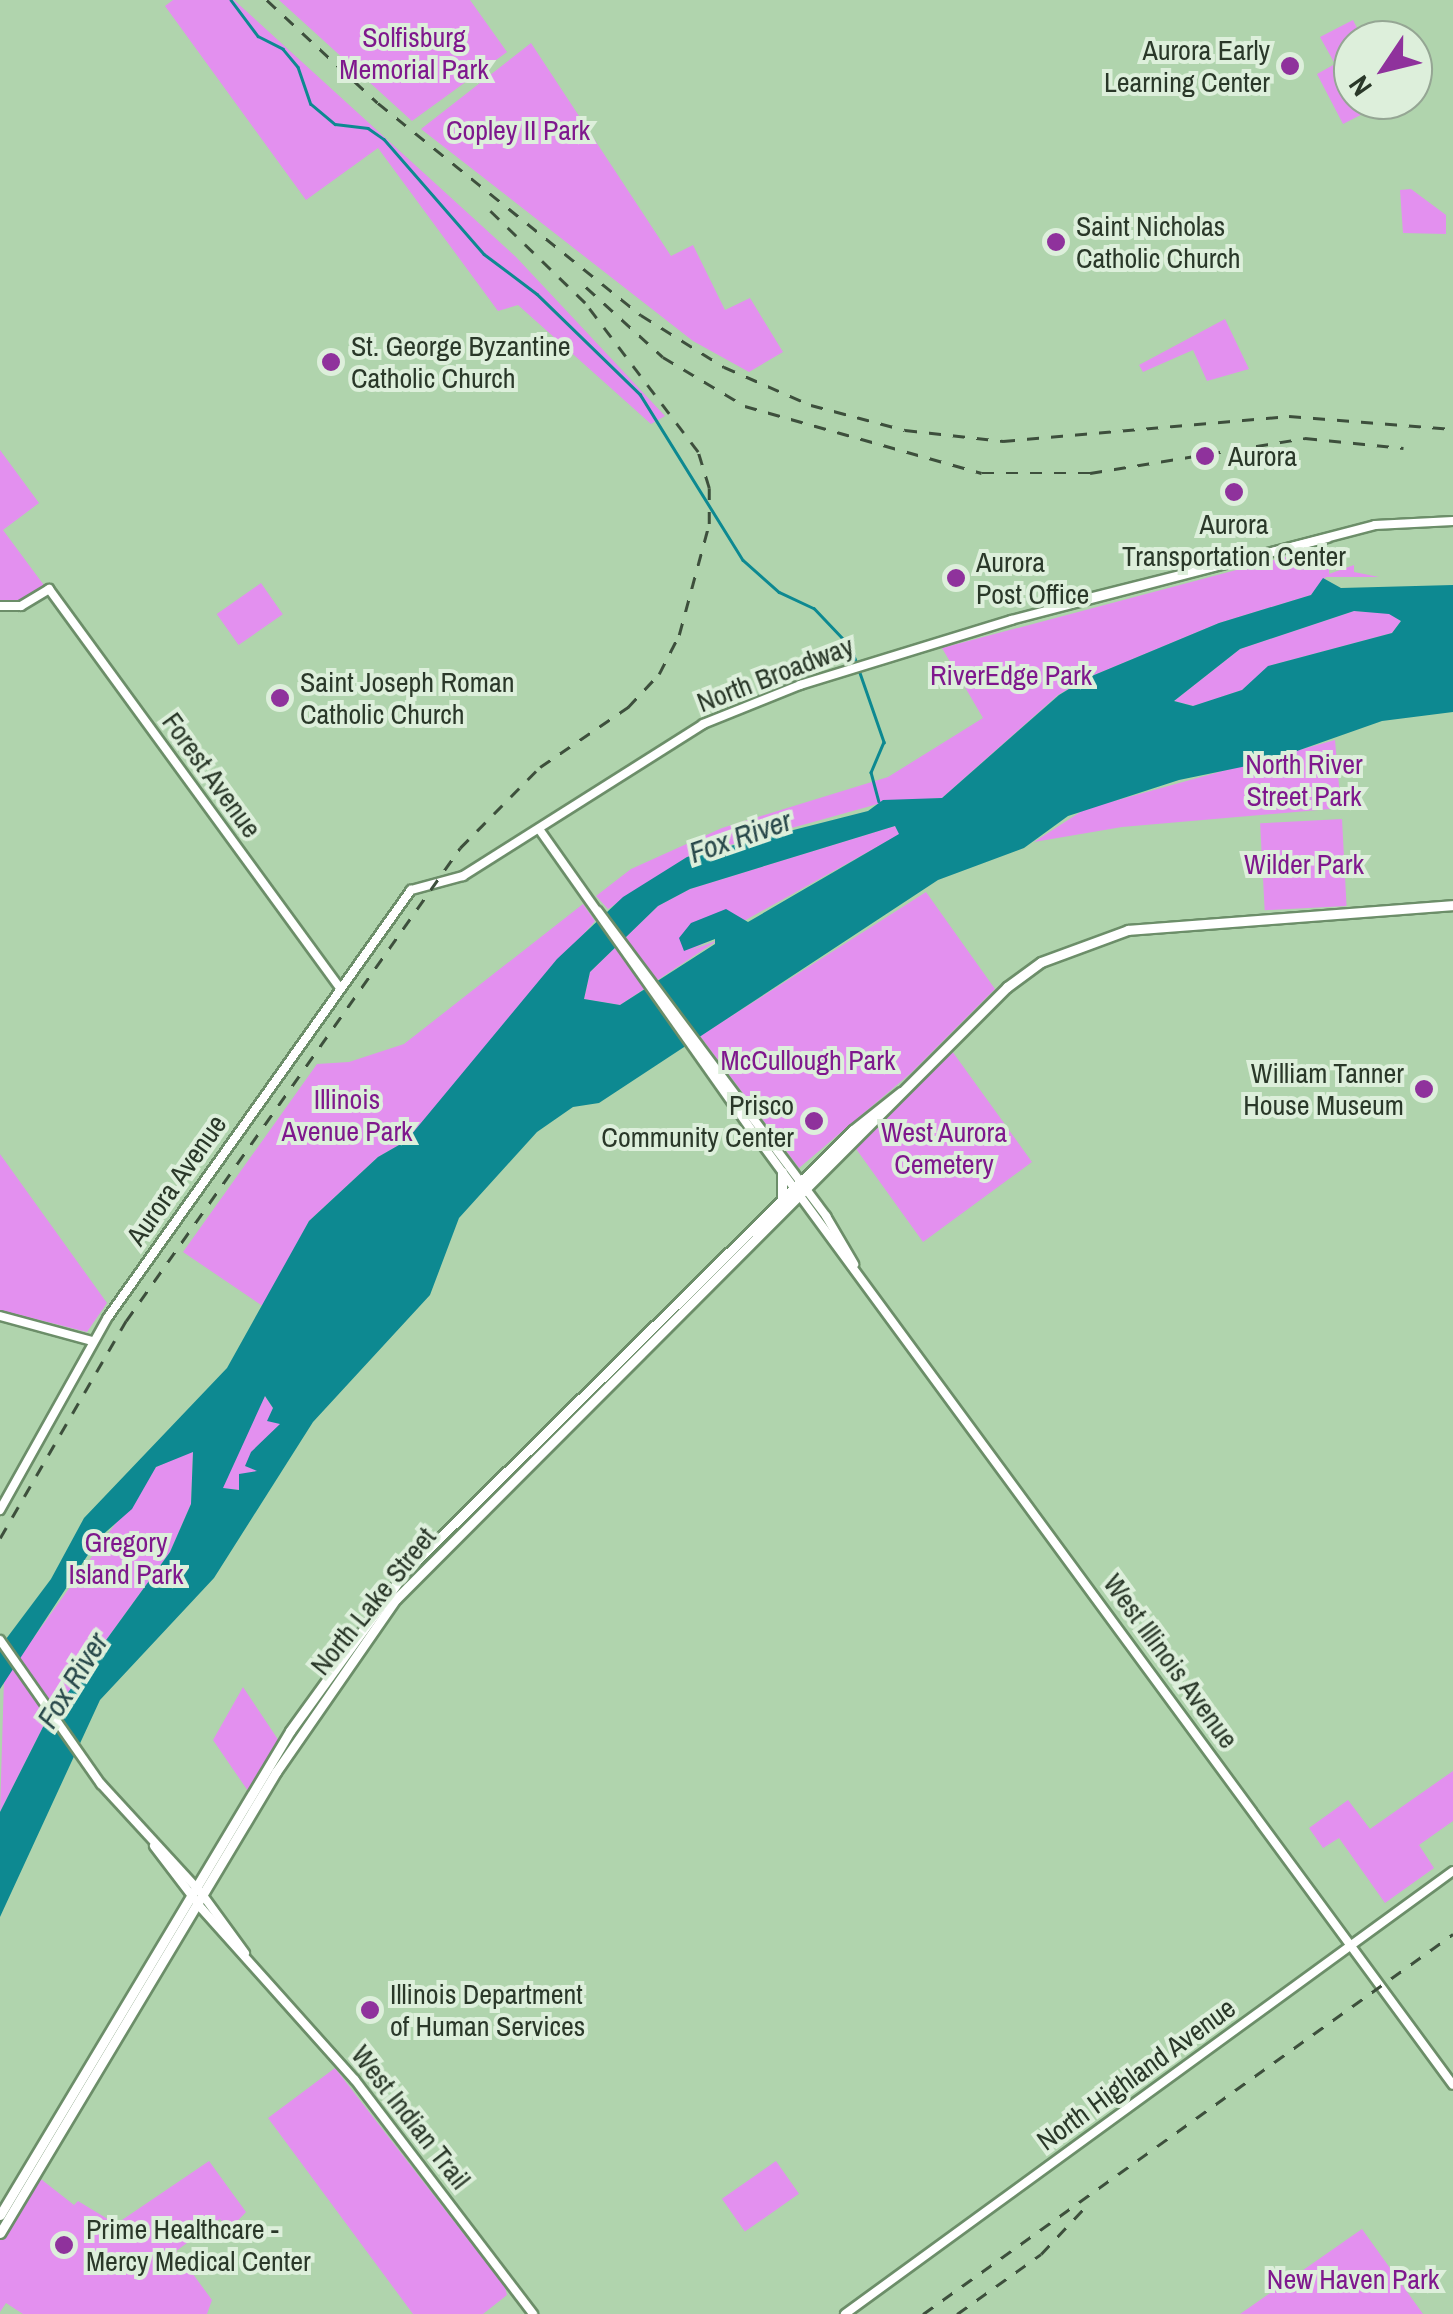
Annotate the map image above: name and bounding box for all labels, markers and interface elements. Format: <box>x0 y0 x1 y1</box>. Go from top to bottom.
park label: Solfisburg Memorial Park <box>339 20 489 86</box>
north arrow <box>1333 20 1433 120</box>
place label: Aurora Early Learning Center <box>1104 33 1270 99</box>
marker: Aurora Early Learning Center <box>1279 55 1301 77</box>
text: N <box>1340 68 1380 104</box>
park label: Copley II Park <box>446 113 590 147</box>
place label: Saint Nicholas Catholic Church <box>1076 209 1241 275</box>
marker: Saint Nicholas Catholic Church <box>1045 231 1067 253</box>
place label: St. George Byzantine Catholic Church <box>351 329 571 395</box>
marker: St. George Byzantine Catholic Church <box>320 351 342 373</box>
place label: Aurora <box>1228 439 1297 473</box>
marker: Aurora <box>1192 443 1218 469</box>
marker: Aurora Transportation Center <box>1223 481 1245 503</box>
place label: Aurora Transportation Center <box>1122 507 1346 573</box>
place label: Aurora Post Office <box>976 545 1089 611</box>
marker: Aurora Post Office <box>945 567 967 589</box>
street label: North Broadway <box>692 629 858 719</box>
park label: RiverEdge Park <box>930 658 1092 692</box>
place label: Saint Joseph Roman Catholic Church <box>300 665 514 731</box>
marker: Saint Joseph Roman Catholic Church <box>269 687 291 709</box>
street label: Forest Avenue <box>155 705 269 845</box>
park label: North River Street Park <box>1245 747 1363 813</box>
water label: Fox River <box>684 802 796 870</box>
park label: Wilder Park <box>1244 847 1364 881</box>
park label: McCullough Park <box>721 1043 895 1077</box>
place label: William Tanner House Museum <box>1243 1056 1404 1122</box>
marker: William Tanner House Museum <box>1413 1078 1435 1100</box>
park label: Illinois Avenue Park <box>281 1082 413 1148</box>
place label: Prisco Community Center <box>601 1088 794 1154</box>
street label: Aurora Avenue <box>118 1108 234 1252</box>
marker: Prisco Community Center <box>803 1110 825 1132</box>
park label: West Aurora Cemetery <box>880 1115 1008 1181</box>
street label: North Lake Street <box>303 1521 443 1681</box>
park label: Gregory Island Park <box>69 1525 183 1591</box>
street label: West Illinois Avenue <box>1096 1567 1246 1755</box>
water label: Fox River <box>29 1626 115 1734</box>
place label: Illinois Department of Human Services <box>390 1977 585 2043</box>
street label: North Highland Avenue <box>1030 1990 1242 2158</box>
marker: Illinois Department of Human Services <box>359 1999 381 2021</box>
street label: West Indian Trail <box>344 2038 478 2196</box>
place label: Prime Healthcare - Mercy Medical Center <box>86 2212 311 2278</box>
marker: Prime Healthcare - Mercy Medical Center <box>51 2232 77 2258</box>
park label: New Haven Park <box>1267 2262 1439 2296</box>

